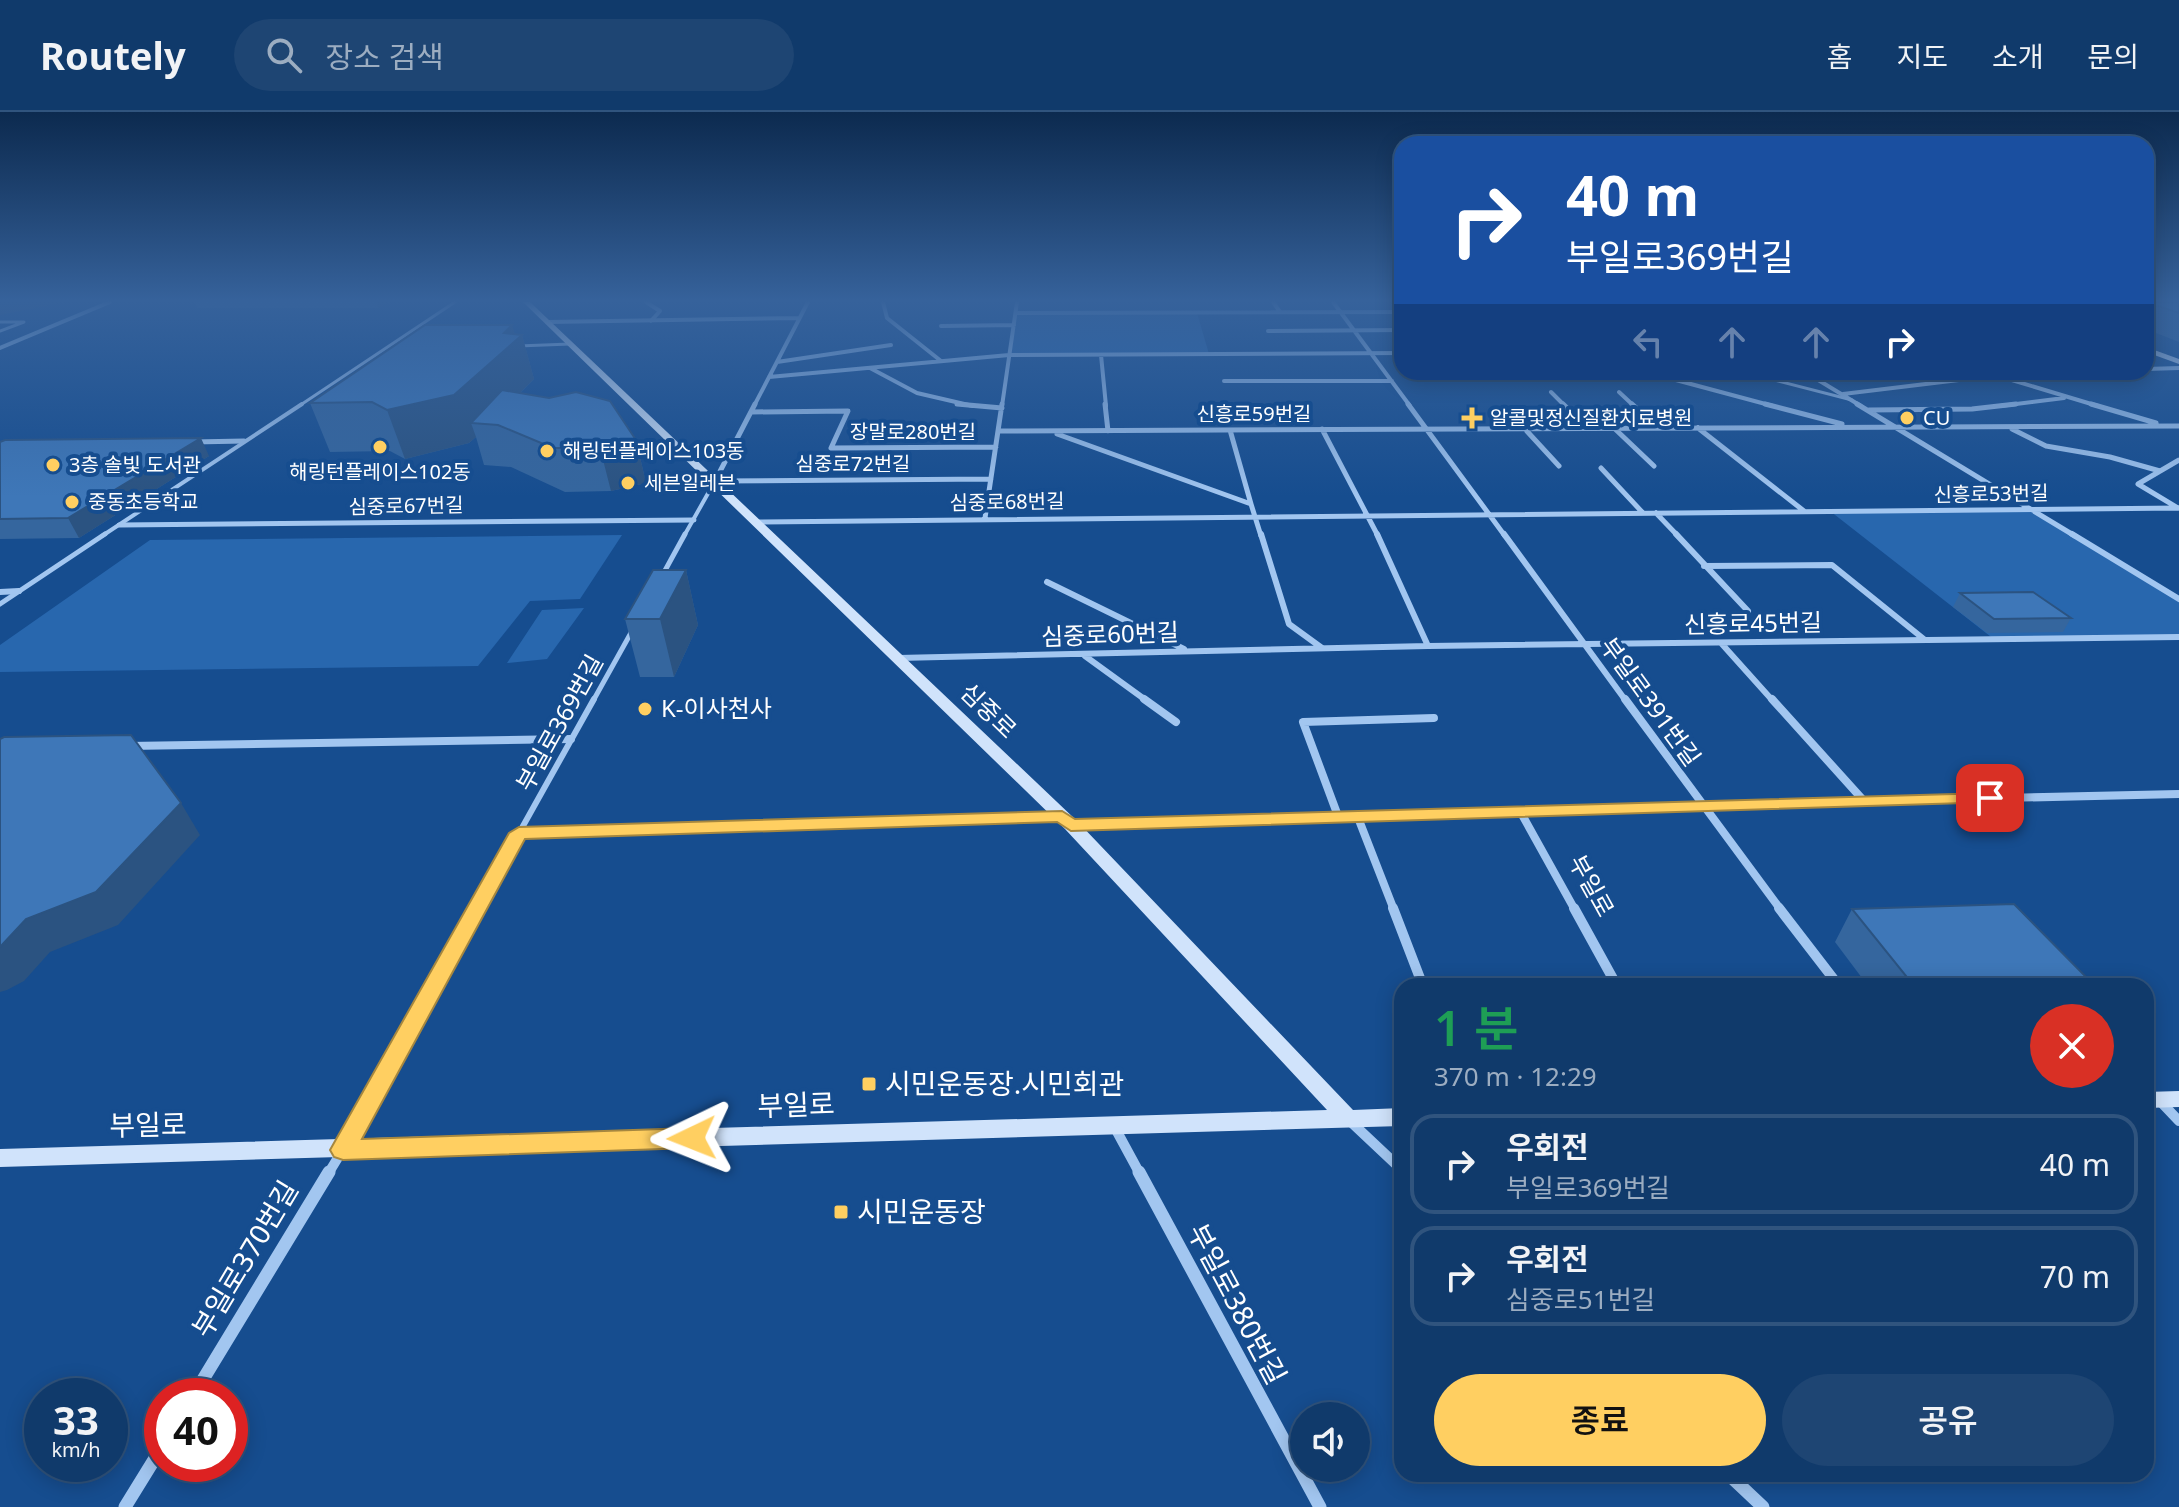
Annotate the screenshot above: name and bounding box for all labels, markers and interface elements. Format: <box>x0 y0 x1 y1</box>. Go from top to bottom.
search box <box>234 19 794 91</box>
text: Routely <box>40 29 186 81</box>
icon: search <box>262 33 306 77</box>
text: 장소 검색 <box>326 36 444 77</box>
text: 홈 <box>1827 37 1852 75</box>
text: 지도 <box>1896 37 1948 75</box>
text: 소개 <box>1992 37 2043 75</box>
text: 문의 <box>2087 37 2139 75</box>
text: 40 m <box>1566 156 1699 232</box>
icon: right <box>1434 168 1538 272</box>
text: 부일로369번길 <box>1566 232 1793 281</box>
icon: left <box>1626 320 1670 364</box>
icon: ahead <box>1710 320 1754 364</box>
icon: ahead <box>1794 320 1838 364</box>
icon: right <box>1878 320 1922 364</box>
street label: 신흥로59번길 <box>1197 400 1311 427</box>
place label: 알콜및정신질환치료병원 <box>1490 404 1692 431</box>
place label: CU <box>1923 404 1950 431</box>
marker: 알콜및정신질환치료병원 <box>1461 407 1483 429</box>
marker: CU <box>1898 409 1916 427</box>
street label: 장말로280번길 <box>850 418 976 445</box>
place label: 해링턴플레이스103동 <box>563 437 745 464</box>
marker: 해링턴플레이스102동 <box>371 438 389 456</box>
marker: 해링턴플레이스103동 <box>538 442 556 460</box>
street label: 심중로72번길 <box>796 450 910 477</box>
place label: 3층 솔빛 도서관 <box>69 451 201 478</box>
marker: 3층 솔빛 도서관 <box>44 456 62 474</box>
place label: 해링턴플레이스102동 <box>289 458 471 485</box>
place label: 세븐일레븐 <box>644 469 736 496</box>
marker: 세븐일레븐 <box>619 474 637 492</box>
street label: 신흥로53번길 <box>1933 479 2049 508</box>
street label: 심중로68번길 <box>949 487 1065 516</box>
place label: 중동초등학교 <box>88 488 198 515</box>
street label: 심중로67번길 <box>348 491 464 520</box>
marker: 중동초등학교 <box>63 493 81 511</box>
street label: 신흥로45번길 <box>1684 605 1822 640</box>
street label: 심중로60번길 <box>1040 615 1179 652</box>
street label: 부일로391번길 <box>1593 630 1709 772</box>
street label: 부일로369번길 <box>508 648 610 797</box>
street label: 심중로 <box>954 675 1024 745</box>
place label: K-이사천사 <box>661 691 772 724</box>
marker: K-이사천사 <box>636 700 654 718</box>
pin <box>1956 764 2024 832</box>
icon: arrive <box>1968 776 2012 820</box>
street label: 부일로 <box>1562 848 1623 922</box>
text: 1 분 <box>1434 995 1518 1060</box>
button: close <box>2030 1004 2114 1088</box>
text: 370 m · 12:29 <box>1434 1058 1597 1094</box>
place label: 시민운동장.시민회관 <box>885 1064 1124 1102</box>
marker: 시민운동장.시민회관 <box>860 1075 878 1093</box>
street label: 부일로 <box>757 1084 835 1124</box>
position arrow <box>650 1096 734 1180</box>
street label: 부일로 <box>109 1104 187 1144</box>
text: 우회전 <box>1506 1126 1589 1167</box>
icon: right <box>1438 1142 1482 1186</box>
text: 40 m <box>2040 1144 2110 1185</box>
text: 부일로369번길 <box>1506 1169 1670 1205</box>
street label: 부일로370번길 <box>182 1173 306 1344</box>
place label: 시민운동장 <box>857 1192 986 1230</box>
marker: 시민운동장 <box>832 1203 850 1221</box>
street label: 부일로380번길 <box>1180 1217 1296 1391</box>
text: 우회전 <box>1506 1238 1589 1279</box>
icon: right <box>1438 1254 1482 1298</box>
text: 70 m <box>2040 1256 2110 1297</box>
text: 심중로51번길 <box>1506 1281 1655 1317</box>
button: 종료 <box>1434 1374 1766 1466</box>
button: 공유 <box>1782 1374 2114 1466</box>
speed limit sign: 40 <box>144 1378 248 1482</box>
text: 33 <box>53 1392 99 1447</box>
map controls <box>1290 1402 1370 1482</box>
button: sound <box>1290 1402 1370 1482</box>
text: km/h <box>51 1436 101 1463</box>

